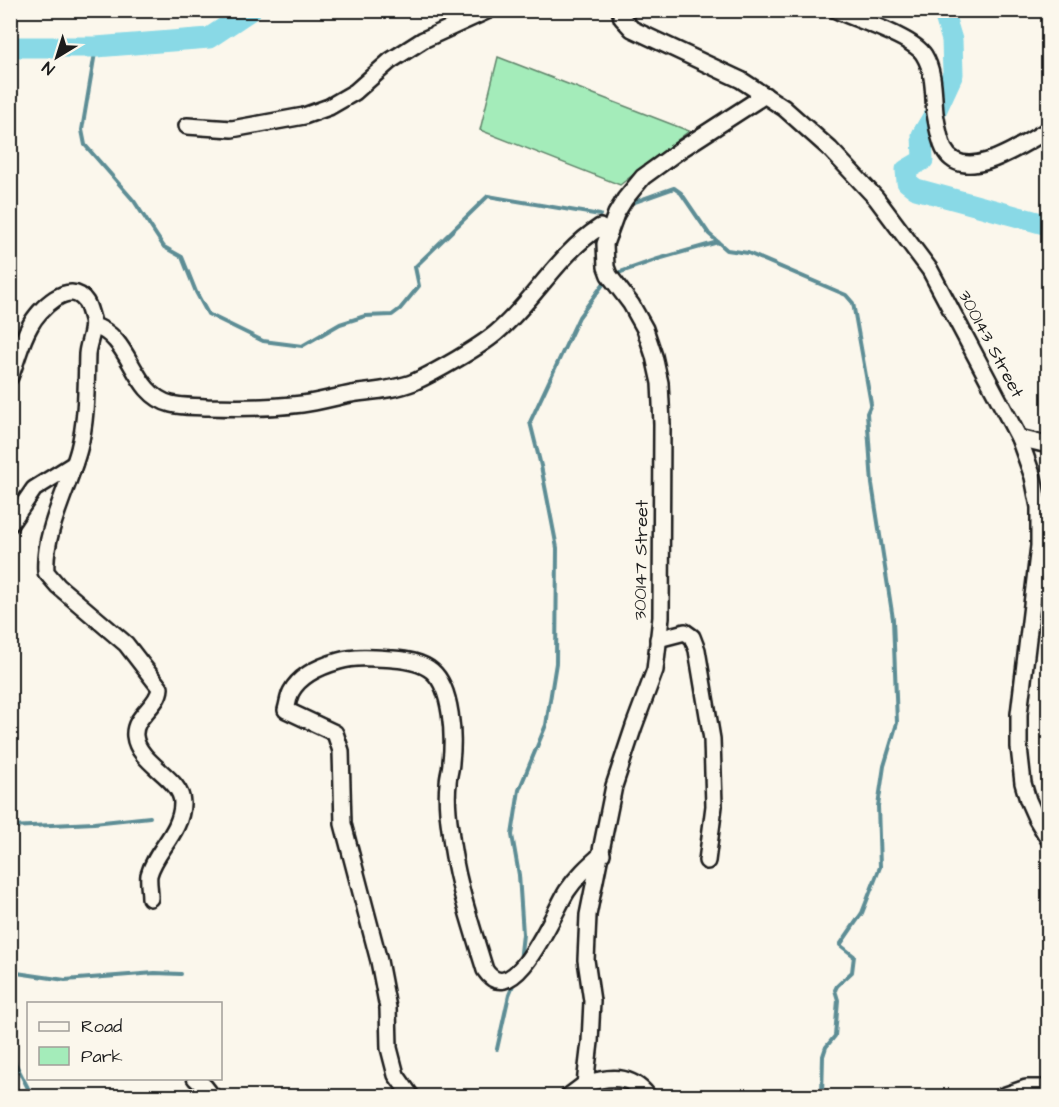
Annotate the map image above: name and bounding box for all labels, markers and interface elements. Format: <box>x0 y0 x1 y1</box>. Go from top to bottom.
north arrow <box>27 27 87 87</box>
text: N <box>38 56 59 80</box>
street label: 300143 Street <box>952 286 1030 403</box>
street label: 300147 Street <box>627 499 655 620</box>
legend <box>27 1002 222 1080</box>
text: Road <box>81 1014 122 1039</box>
text: Park <box>81 1044 123 1069</box>

